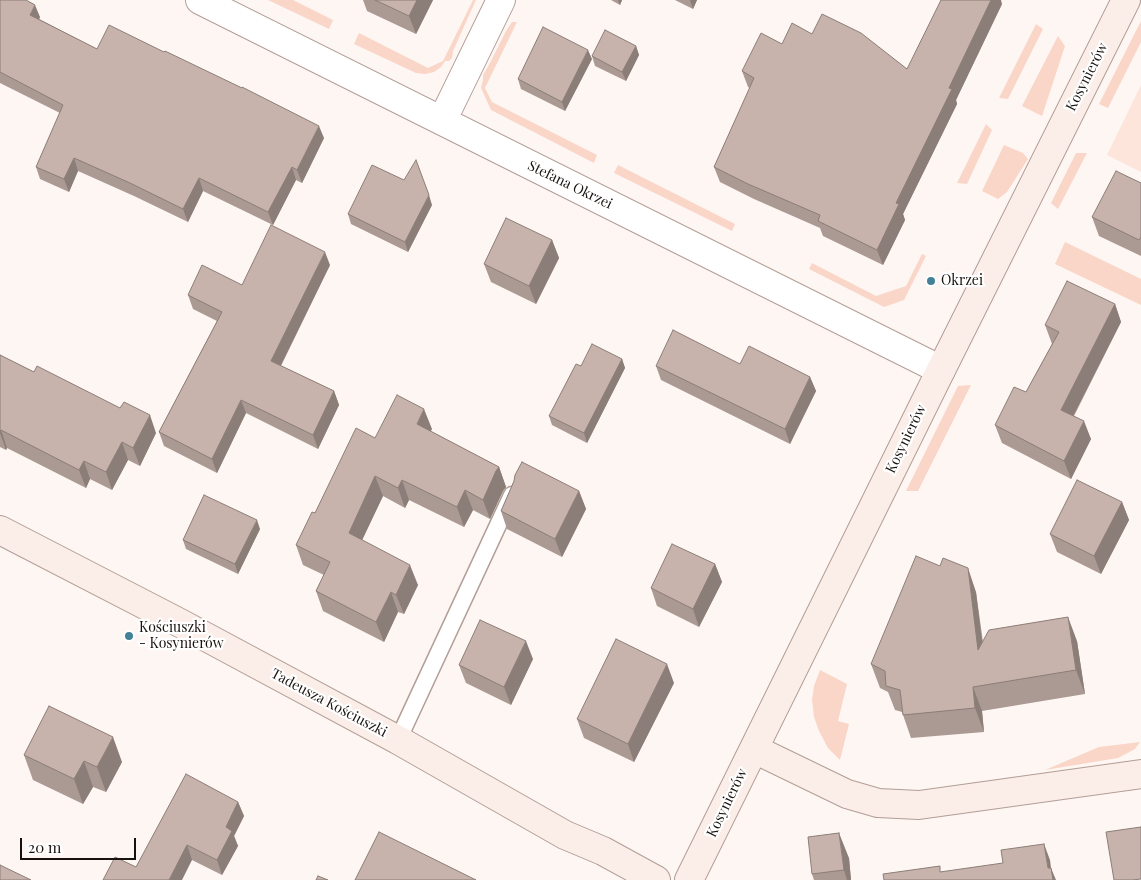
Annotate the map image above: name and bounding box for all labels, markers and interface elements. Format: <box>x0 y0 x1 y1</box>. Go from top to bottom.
street label: Kosynierów <box>1063 40 1111 114</box>
street label: Stefana Okrzei <box>525 157 615 213</box>
place label: Okrzei <box>941 273 983 289</box>
marker: Okrzei <box>925 275 937 287</box>
street label: Kosynierów <box>882 402 930 476</box>
place label: Kościuszki - Kosynierów <box>139 620 223 652</box>
marker: Kościuszki - Kosynierów <box>123 630 135 642</box>
street label: Tadeusza Kościuszki <box>268 665 390 741</box>
street label: Kosynierów <box>703 766 751 840</box>
scale bar <box>22 828 139 860</box>
text: 20 m <box>28 837 61 857</box>

